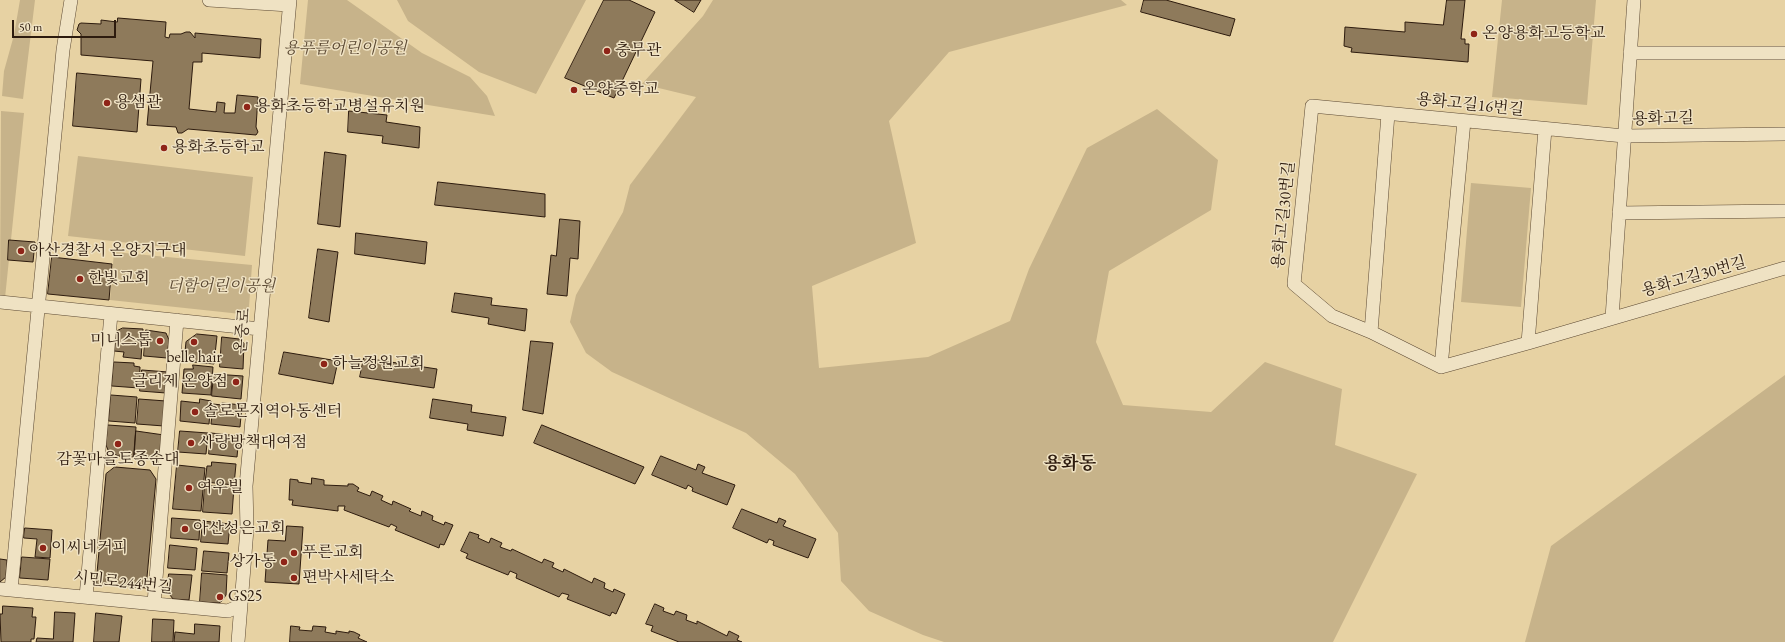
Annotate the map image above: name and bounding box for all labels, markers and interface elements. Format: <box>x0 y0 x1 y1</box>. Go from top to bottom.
scale bar <box>14 12 118 38</box>
text: 50 m <box>19 19 42 35</box>
place label: 온양용화고등학교 <box>1482 24 1606 44</box>
marker: 온양용화고등학교 <box>1469 29 1479 39</box>
park label: 용푸름어린이공원 <box>283 39 407 59</box>
place label: 충무관 <box>615 41 661 61</box>
marker: 충무관 <box>602 46 612 56</box>
place label: 온양중학교 <box>582 80 659 100</box>
marker: 온양중학교 <box>569 85 579 95</box>
street label: 용화고길16번길 <box>1415 90 1525 120</box>
place label: 용샘관 <box>115 93 161 113</box>
place label: 용화초등학교병설유치원 <box>255 97 425 117</box>
marker: 용샘관 <box>102 98 112 108</box>
marker: 용화초등학교병설유치원 <box>242 102 252 112</box>
street label: 용화고길 <box>1632 109 1694 129</box>
place label: 용화초등학교 <box>172 138 265 158</box>
marker: 용화초등학교 <box>159 143 169 153</box>
street label: 용화고길30번길 <box>1269 160 1299 270</box>
place label: 아산경찰서 온양지구대 <box>29 241 187 261</box>
marker: 아산경찰서 온양지구대 <box>16 246 26 256</box>
street label: 용화고길30번길 <box>1639 253 1749 301</box>
place label: 한빛교회 <box>88 269 150 289</box>
marker: 한빛교회 <box>75 274 85 284</box>
park label: 더함어린이공원 <box>167 277 275 297</box>
street label: 온중로 <box>231 307 255 355</box>
place label: 미니스톱 <box>90 331 152 351</box>
marker: 미니스톱 <box>155 336 165 346</box>
marker: belle hair <box>189 337 199 347</box>
place label: belle hair <box>166 348 222 368</box>
place label: 하늘정원교회 <box>332 354 425 374</box>
marker: 하늘정원교회 <box>319 359 329 369</box>
place label: 글리제 온양점 <box>132 372 228 392</box>
marker: 글리제 온양점 <box>231 377 241 387</box>
place label: 솔로몬지역아동센터 <box>203 402 342 422</box>
marker: 솔로몬지역아동센터 <box>190 407 200 417</box>
place label: 사랑방책대여점 <box>199 433 307 453</box>
marker: 사랑방책대여점 <box>186 438 196 448</box>
marker: 감꽃마을토종순대 <box>113 439 123 449</box>
place label: 감꽃마을토종순대 <box>56 450 180 470</box>
district label: 용화동 <box>1044 453 1096 475</box>
place label: 여우빌 <box>197 478 243 498</box>
marker: 여우빌 <box>184 483 194 493</box>
place label: 아산성은교회 <box>193 519 286 539</box>
marker: 아산성은교회 <box>180 524 190 534</box>
place label: 이씨네커피 <box>51 538 128 558</box>
marker: 이씨네커피 <box>38 543 48 553</box>
place label: 푸른교회 <box>302 543 364 563</box>
marker: 푸른교회 <box>289 548 299 558</box>
place label: 상가동 <box>230 552 276 572</box>
marker: 상가동 <box>279 557 289 567</box>
street label: 시민로244번길 <box>72 568 174 598</box>
place label: 편박사세탁소 <box>302 568 395 588</box>
marker: 편박사세탁소 <box>289 573 299 583</box>
place label: GS25 <box>228 587 262 607</box>
marker: GS25 <box>215 592 225 602</box>

